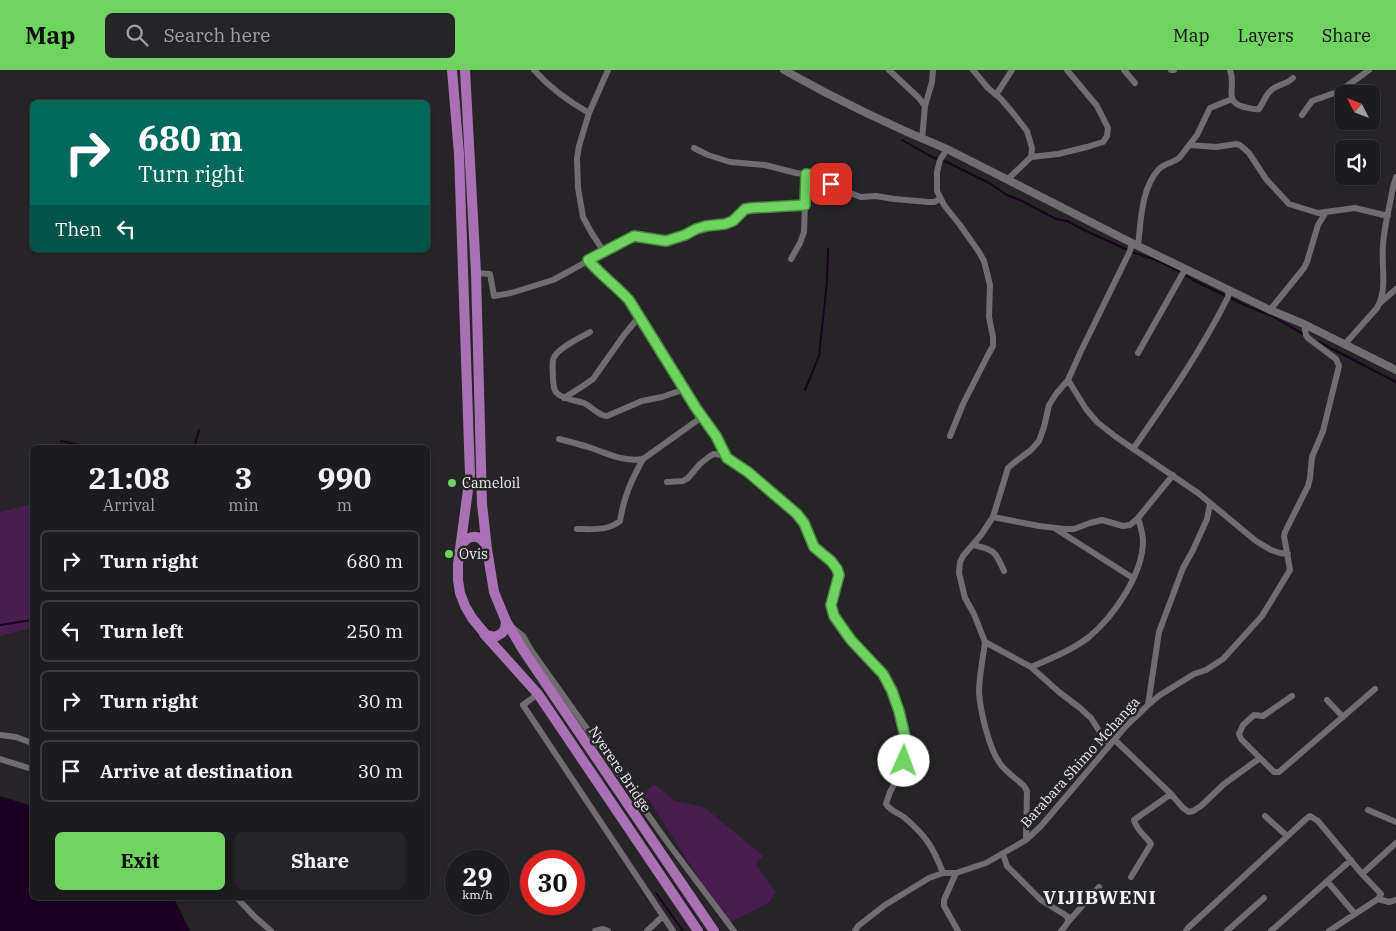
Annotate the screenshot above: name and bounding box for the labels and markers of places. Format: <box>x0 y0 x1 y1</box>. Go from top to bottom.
pin <box>810 163 852 205</box>
place label: Cameloil <box>462 474 520 492</box>
marker: Cameloil <box>446 477 458 489</box>
place label: Ovis <box>459 545 488 563</box>
marker: Ovis <box>443 548 455 560</box>

